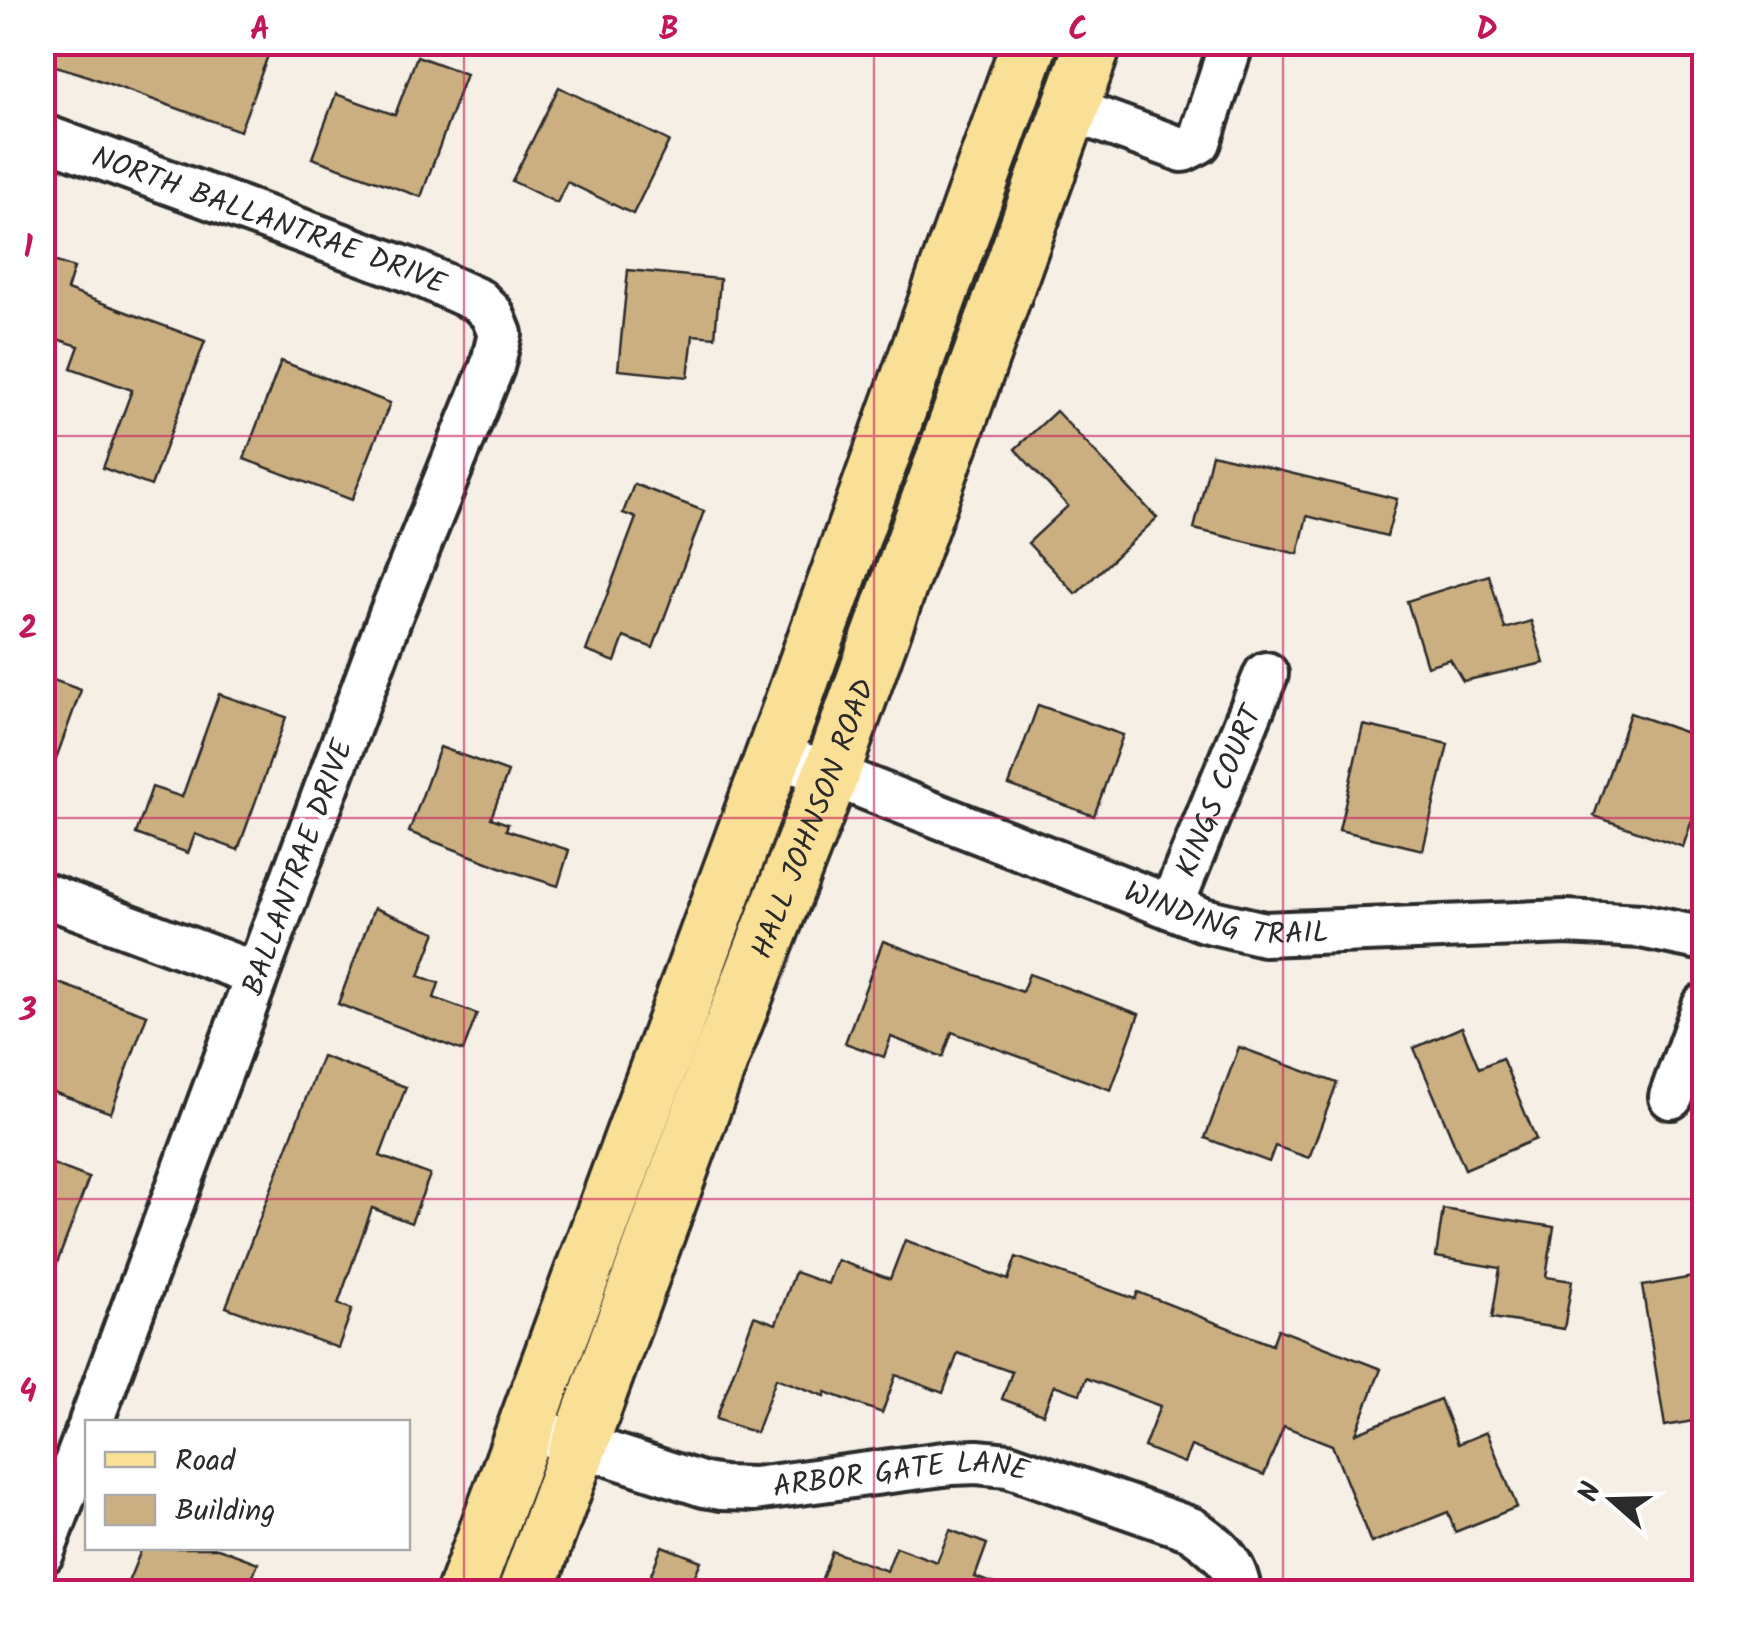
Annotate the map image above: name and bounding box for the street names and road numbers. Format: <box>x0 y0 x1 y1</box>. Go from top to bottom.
street label: NORTH BALLANTRAE DRIVE <box>85 134 455 310</box>
street label: HALL JOHNSON ROAD <box>739 672 889 966</box>
street label: KINGS COURT <box>1164 696 1278 885</box>
street label: BALLANTRAE DRIVE <box>230 731 368 1003</box>
street label: WINDING TRAIL <box>1117 869 1330 961</box>
street label: ARBOR GATE LANE <box>770 1440 1036 1512</box>

